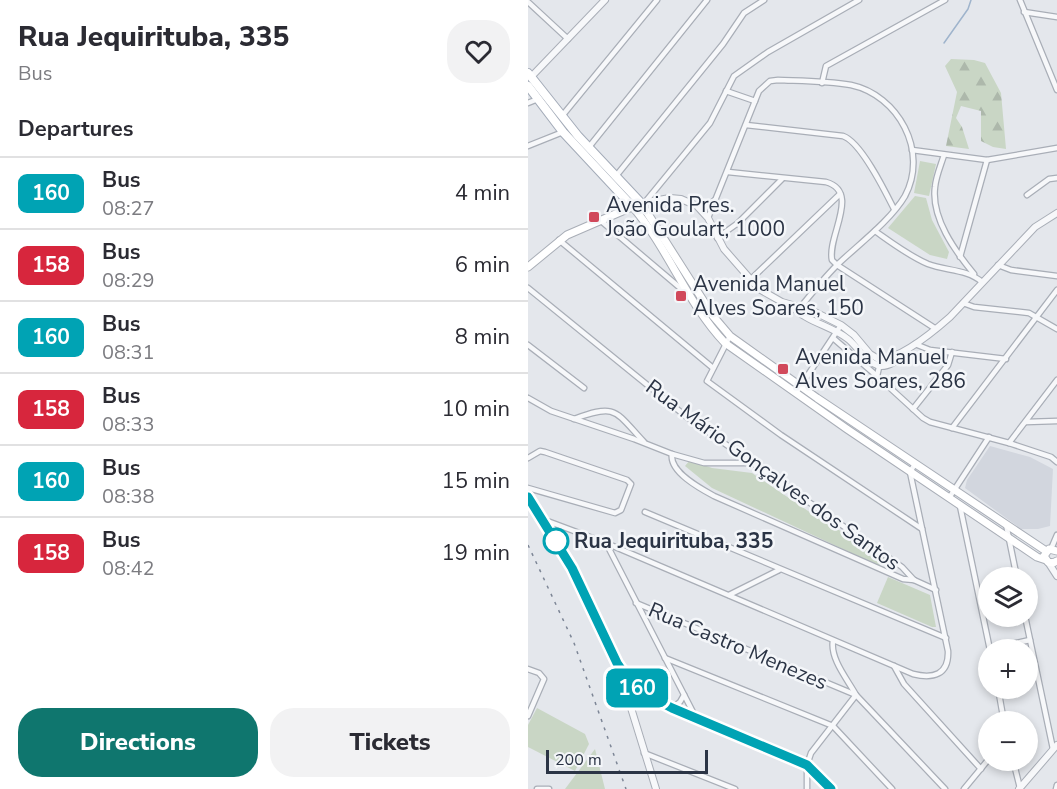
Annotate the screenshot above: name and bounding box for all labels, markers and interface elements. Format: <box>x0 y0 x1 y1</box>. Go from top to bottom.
text: Rua Jequirituba, 335 <box>18 18 289 56</box>
button: heart <box>447 20 510 83</box>
text: Bus <box>18 60 52 87</box>
text: Departures <box>18 114 133 144</box>
text: Bus <box>102 165 141 195</box>
text: 4 min <box>455 178 510 208</box>
text: 160 <box>32 179 70 207</box>
place label: Avenida Pres. João Goulart, 1000 <box>605 191 785 243</box>
text: 08:27 <box>102 195 155 222</box>
marker: Avenida Pres. João Goulart, 1000 <box>587 210 601 224</box>
text: Bus <box>102 237 141 267</box>
text: 6 min <box>455 250 510 280</box>
text: 158 <box>32 251 70 279</box>
text: 08:29 <box>102 267 155 294</box>
place label: Avenida Manuel Alves Soares, 150 <box>693 270 864 322</box>
marker: Avenida Manuel Alves Soares, 150 <box>674 289 688 303</box>
text: Bus <box>102 309 141 339</box>
text: 8 min <box>455 322 510 352</box>
text: 160 <box>32 323 70 351</box>
text: 08:31 <box>102 339 155 366</box>
place label: Avenida Manuel Alves Soares, 286 <box>795 343 966 395</box>
marker: Avenida Manuel Alves Soares, 286 <box>776 362 790 376</box>
street label: Rua Mário Gonçalves dos Santos <box>640 373 906 577</box>
text: Bus <box>102 381 141 411</box>
text: 10 min <box>442 394 510 424</box>
text: 158 <box>32 395 70 423</box>
text: 08:33 <box>102 411 155 438</box>
text: Bus <box>102 453 141 483</box>
text: 15 min <box>442 466 510 496</box>
text: 160 <box>32 467 70 495</box>
text: 08:38 <box>102 483 155 510</box>
text: Bus <box>102 525 141 555</box>
place label: Rua Jequirituba, 335 <box>574 527 773 555</box>
marker: Rua Jequirituba, 335 <box>543 528 569 554</box>
text: 19 min <box>442 538 510 568</box>
text: 158 <box>32 539 70 567</box>
text: 08:42 <box>102 555 155 582</box>
map controls <box>978 567 1038 771</box>
button: layers <box>978 567 1038 627</box>
street label: Rua Castro Menezes <box>644 596 832 696</box>
button: + <box>978 639 1038 699</box>
line badge: 160 <box>602 668 672 708</box>
text: 160 <box>618 674 656 702</box>
button: Directions <box>18 708 258 777</box>
button: Tickets <box>270 708 510 777</box>
button: − <box>978 711 1038 771</box>
scale bar <box>546 747 708 774</box>
text: 200 m <box>555 749 602 771</box>

